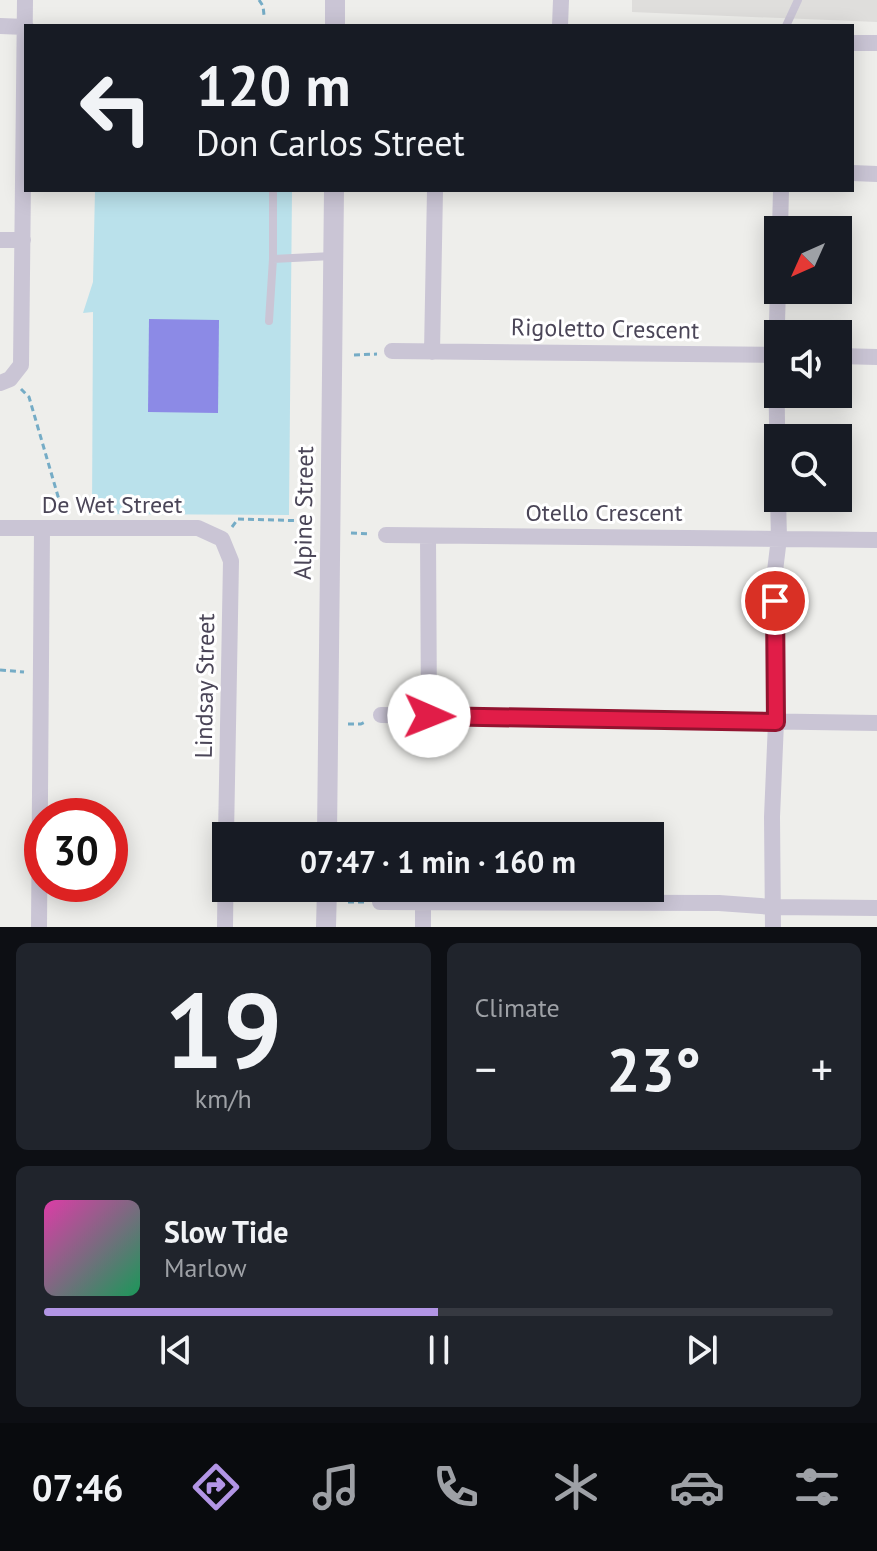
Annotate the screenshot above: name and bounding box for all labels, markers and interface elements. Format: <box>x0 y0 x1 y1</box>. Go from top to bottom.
text: 120 m <box>196 49 351 121</box>
icon: left <box>64 56 168 160</box>
text: Don Carlos Street <box>196 119 465 166</box>
north arrow <box>764 216 852 304</box>
map controls <box>764 216 852 512</box>
street label: Rigoletto Crescent <box>511 311 699 346</box>
button: sound <box>764 320 852 408</box>
button: search <box>764 424 852 512</box>
street label: Alpine Street <box>287 446 320 580</box>
street label: De Wet Street <box>42 489 182 520</box>
street label: Otello Crescent <box>525 497 683 528</box>
pin <box>741 567 809 635</box>
icon: arrive <box>753 579 797 623</box>
street label: Lindsay Street <box>188 613 221 759</box>
position arrow <box>387 674 471 758</box>
speed limit sign: 30 <box>24 798 128 902</box>
text: 07:47 · 1 min · 160 m <box>300 842 576 881</box>
text: 19 <box>164 962 282 1097</box>
text: Climate <box>475 991 560 1024</box>
text: 23° <box>607 1030 701 1108</box>
text: − <box>475 1040 497 1097</box>
text: + <box>811 1040 833 1097</box>
text: km/h <box>195 1082 252 1115</box>
text: Slow Tide <box>164 1212 289 1251</box>
text: Marlow <box>164 1251 247 1284</box>
icon: previous <box>154 1328 198 1372</box>
icon: pause <box>417 1328 461 1372</box>
icon: next <box>680 1328 724 1372</box>
icon: directions <box>188 1459 244 1515</box>
icon: music <box>308 1459 364 1515</box>
icon: phone <box>428 1459 484 1515</box>
icon: climate <box>548 1459 604 1515</box>
icon: car <box>669 1459 725 1515</box>
icon: filters <box>789 1459 845 1515</box>
text: 07:46 <box>32 1464 123 1511</box>

